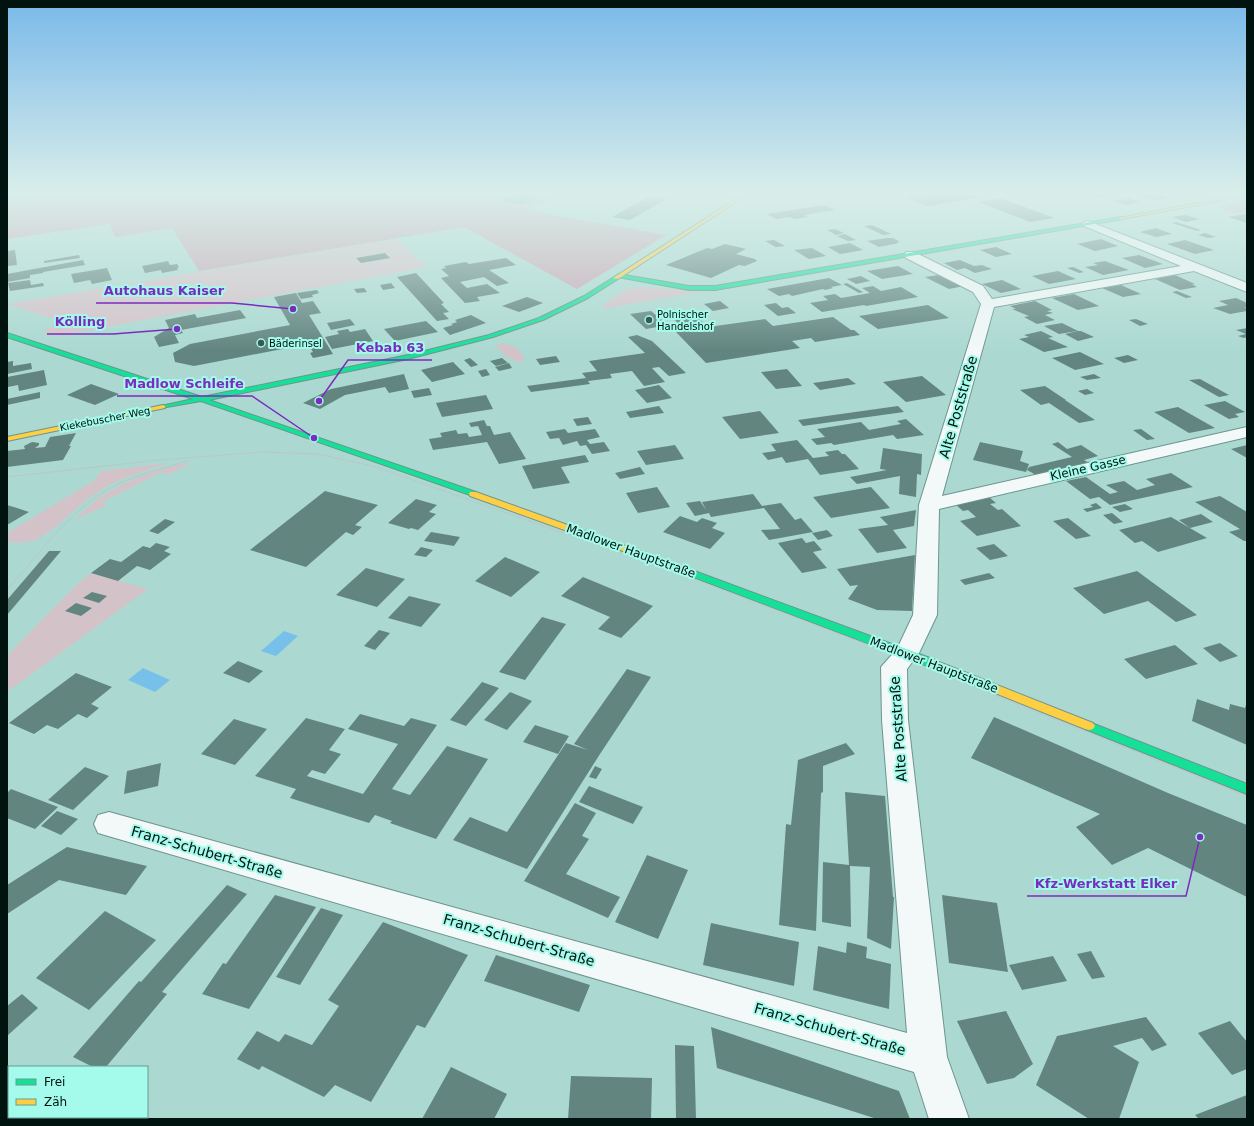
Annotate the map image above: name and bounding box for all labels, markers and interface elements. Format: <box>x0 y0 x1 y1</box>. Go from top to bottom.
callout: Autohaus Kaiser <box>96 278 232 303</box>
text: Autohaus Kaiser <box>104 283 225 298</box>
callout: Kölling <box>47 309 113 334</box>
place label: Polnischer Handelshof <box>657 309 714 332</box>
text: Kölling <box>55 314 105 329</box>
marker: Polnischer Handelshof <box>644 315 654 325</box>
callout: Kebab 63 <box>348 335 432 360</box>
marker: Bäderinsel <box>256 338 266 348</box>
place label: Bäderinsel <box>269 338 322 349</box>
text: Kebab 63 <box>356 340 424 355</box>
street label: Alte Poststraße <box>936 354 980 460</box>
callout: Madlow Schleife <box>117 371 252 396</box>
text: Madlow Schleife <box>124 376 244 391</box>
street label: Kiekebuscher Weg <box>59 405 151 433</box>
street label: Kleine Gasse <box>1049 452 1127 484</box>
street label: Madlower Hauptstraße <box>565 521 697 581</box>
street label: Madlower Hauptstraße <box>868 634 1000 696</box>
street label: Alte Poststraße <box>886 676 910 782</box>
street label: Franz-Schubert-Straße <box>129 823 285 881</box>
callout: Kfz-Werkstatt Elker <box>1027 871 1186 896</box>
text: Kfz-Werkstatt Elker <box>1035 876 1178 891</box>
street label: Franz-Schubert-Straße <box>441 911 597 969</box>
street label: Franz-Schubert-Straße <box>752 1000 908 1058</box>
legend <box>8 1066 148 1118</box>
text: Frei <box>44 1075 65 1089</box>
text: Zäh <box>44 1095 67 1109</box>

